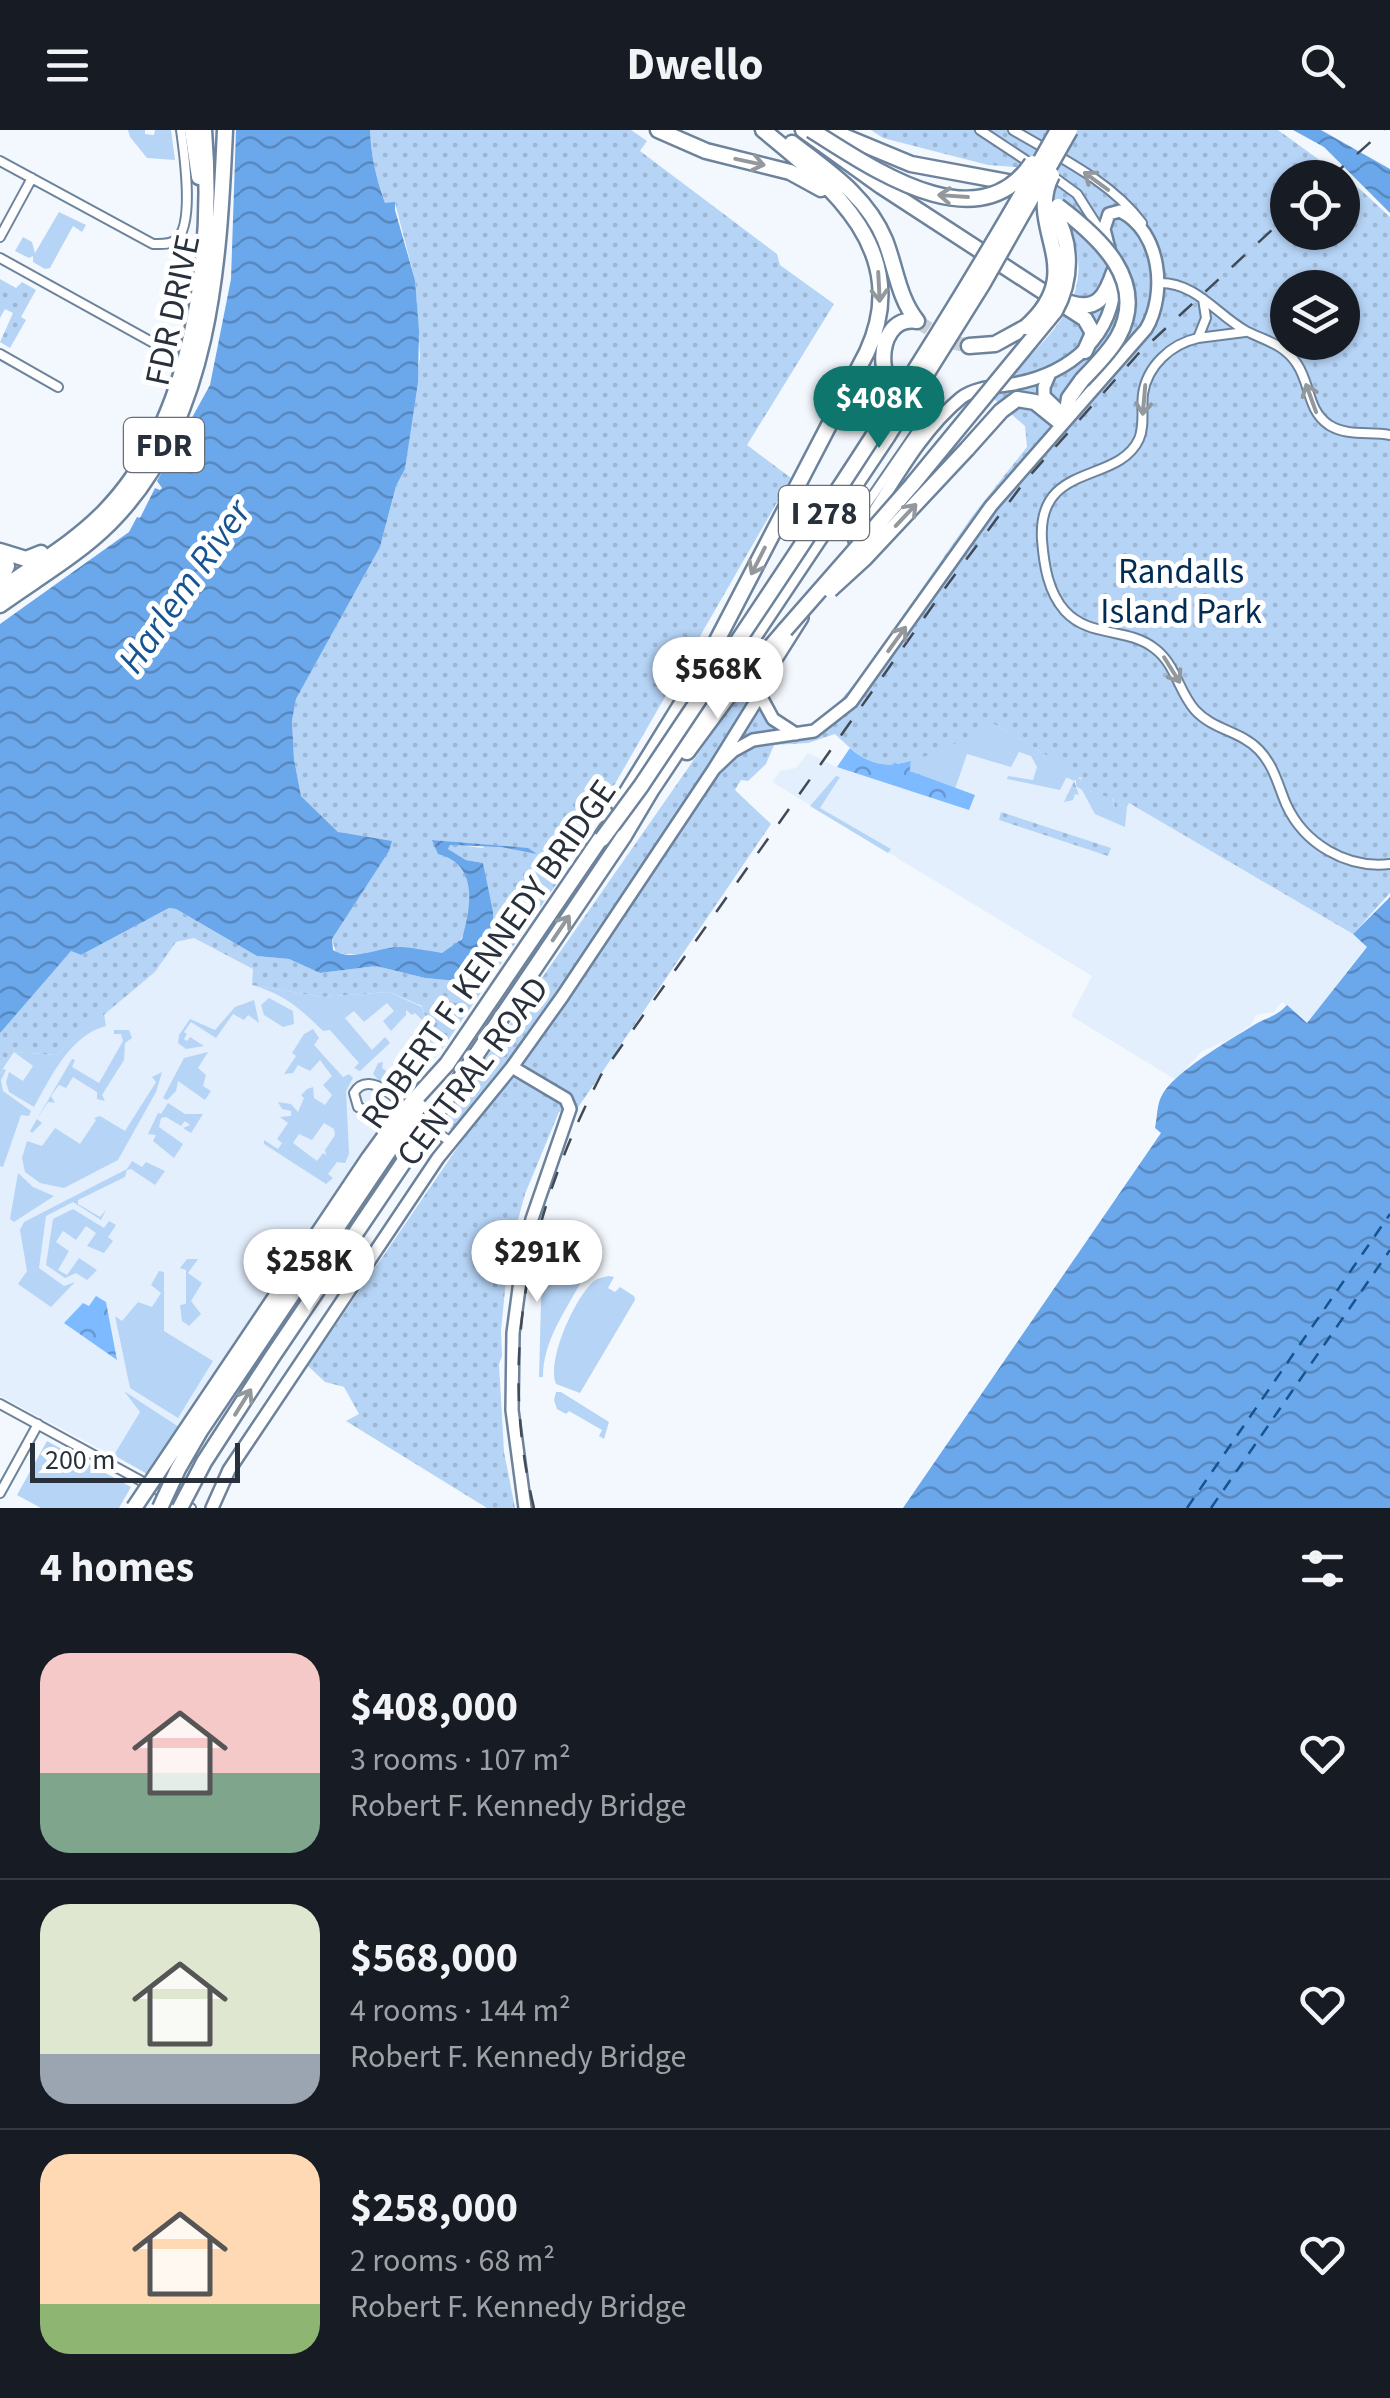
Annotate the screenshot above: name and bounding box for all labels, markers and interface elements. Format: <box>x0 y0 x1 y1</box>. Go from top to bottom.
text: Dwello <box>626 33 764 97</box>
icon: menu <box>40 38 95 93</box>
icon: search <box>1295 38 1350 93</box>
one-way arrow <box>733 153 765 172</box>
map controls <box>1270 160 1360 360</box>
button: locate <box>1270 160 1360 250</box>
one-way arrow <box>1083 171 1110 192</box>
one-way arrow <box>937 186 969 205</box>
street label: FDR DRIVE <box>133 230 213 390</box>
one-way arrow <box>870 270 889 303</box>
button: layers <box>1270 270 1360 360</box>
pin: $408K <box>809 366 949 451</box>
text: $408K <box>835 375 923 421</box>
one-way arrow <box>1135 383 1154 415</box>
one-way arrow <box>1301 383 1319 414</box>
road number: FDR <box>124 418 204 472</box>
road number: I 278 <box>779 486 869 540</box>
water label: Harlem River <box>105 487 266 684</box>
one-way arrow <box>894 503 918 527</box>
one-way arrow <box>748 545 767 575</box>
park label: Randalls Island Park <box>1100 547 1262 637</box>
one-way arrow <box>886 626 907 653</box>
pin: $568K <box>648 637 788 722</box>
text: $568K <box>674 646 762 692</box>
one-way arrow <box>1161 656 1182 684</box>
street label: ROBERT F. KENNEDY BRIDGE <box>349 770 629 1139</box>
one-way arrow <box>550 914 571 942</box>
street label: CENTRAL ROAD <box>385 966 561 1177</box>
pin: $291K <box>467 1220 607 1305</box>
pin: $258K <box>239 1229 379 1314</box>
text: $291K <box>493 1229 581 1275</box>
text: $258K <box>265 1238 353 1284</box>
one-way arrow <box>233 1388 253 1417</box>
scale bar <box>30 1438 240 1482</box>
text: 200 m <box>45 1440 116 1480</box>
text: 4 homes <box>40 1538 194 1598</box>
icon: filters <box>1295 1541 1350 1596</box>
text: $408,000 <box>350 1677 518 1737</box>
icon: home <box>120 1693 240 1813</box>
icon: heart <box>1295 1726 1350 1781</box>
text: 3 rooms · 107 m² <box>350 1737 571 1783</box>
text: Robert F. Kennedy Bridge <box>350 1783 686 1829</box>
text: $568,000 <box>350 1928 518 1988</box>
icon: home <box>120 1944 240 2064</box>
icon: heart <box>1295 1977 1350 2032</box>
text: 4 rooms · 144 m² <box>350 1988 571 2034</box>
text: Robert F. Kennedy Bridge <box>350 2034 686 2080</box>
text: $258,000 <box>350 2178 518 2238</box>
icon: home <box>120 2194 240 2314</box>
icon: heart <box>1295 2227 1350 2282</box>
text: 2 rooms · 68 m² <box>350 2238 555 2284</box>
text: Robert F. Kennedy Bridge <box>350 2284 686 2330</box>

